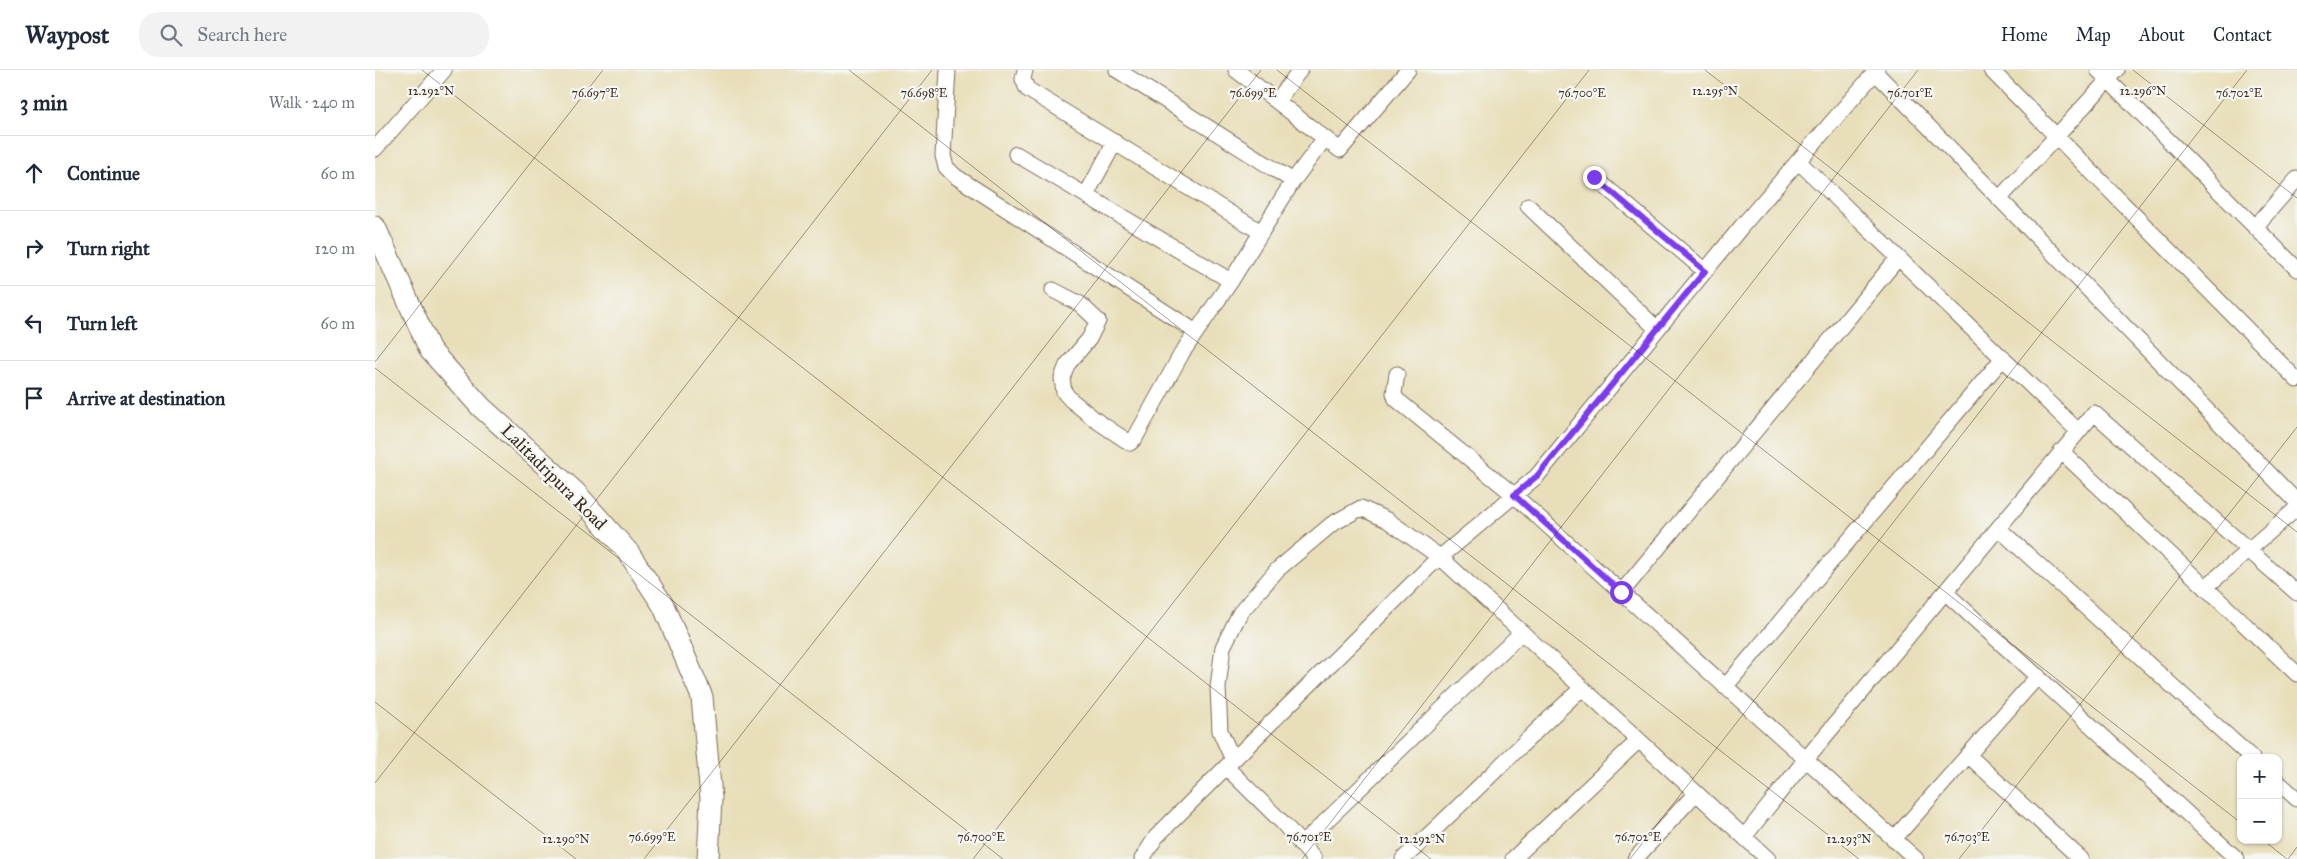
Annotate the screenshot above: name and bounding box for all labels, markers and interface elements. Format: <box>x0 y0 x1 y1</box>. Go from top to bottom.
search box <box>139 12 489 57</box>
text: Waypost <box>25 20 109 50</box>
icon: search <box>157 21 185 49</box>
text: Search here <box>197 23 287 46</box>
text: Home <box>2001 24 2048 46</box>
text: Map <box>2076 24 2111 46</box>
text: About <box>2139 24 2185 46</box>
text: Contact <box>2213 24 2272 46</box>
text: 12.292°N <box>408 84 454 98</box>
text: 12.295°N <box>1692 84 1738 98</box>
text: 12.296°N <box>2120 84 2166 98</box>
text: 76.697°E <box>572 86 619 100</box>
text: 76.698°E <box>901 86 948 100</box>
text: 76.699°E <box>1230 86 1277 100</box>
text: 76.700°E <box>1558 86 1606 100</box>
text: 76.701°E <box>1887 86 1933 100</box>
text: 76.702°E <box>2216 86 2263 100</box>
text: 3 min <box>20 90 68 116</box>
text: Walk · 240 m <box>269 93 355 112</box>
icon: ahead <box>20 159 48 187</box>
text: Continue <box>67 162 140 185</box>
text: 60 m <box>321 164 355 183</box>
route end <box>1583 166 1606 189</box>
icon: right <box>20 234 48 262</box>
text: Turn right <box>67 237 150 260</box>
text: 120 m <box>315 239 355 258</box>
icon: left <box>20 309 48 337</box>
text: Turn left <box>67 312 137 335</box>
text: 60 m <box>321 314 355 333</box>
icon: arrive <box>20 384 48 412</box>
text: Arrive at destination <box>67 387 225 410</box>
street label: Lalitadripura Road <box>497 420 611 534</box>
route start <box>1610 581 1633 604</box>
map controls <box>2237 754 2282 844</box>
button: + <box>2237 754 2282 799</box>
button: − <box>2237 799 2282 844</box>
text: 76.699°E <box>629 830 676 844</box>
text: 76.700°E <box>957 830 1005 844</box>
text: 76.701°E <box>1286 830 1332 844</box>
text: 76.702°E <box>1615 830 1662 844</box>
text: 76.703°E <box>1944 830 1990 844</box>
text: 12.290°N <box>542 832 590 846</box>
text: 12.292°N <box>1399 832 1445 846</box>
text: 12.293°N <box>1826 832 1872 846</box>

